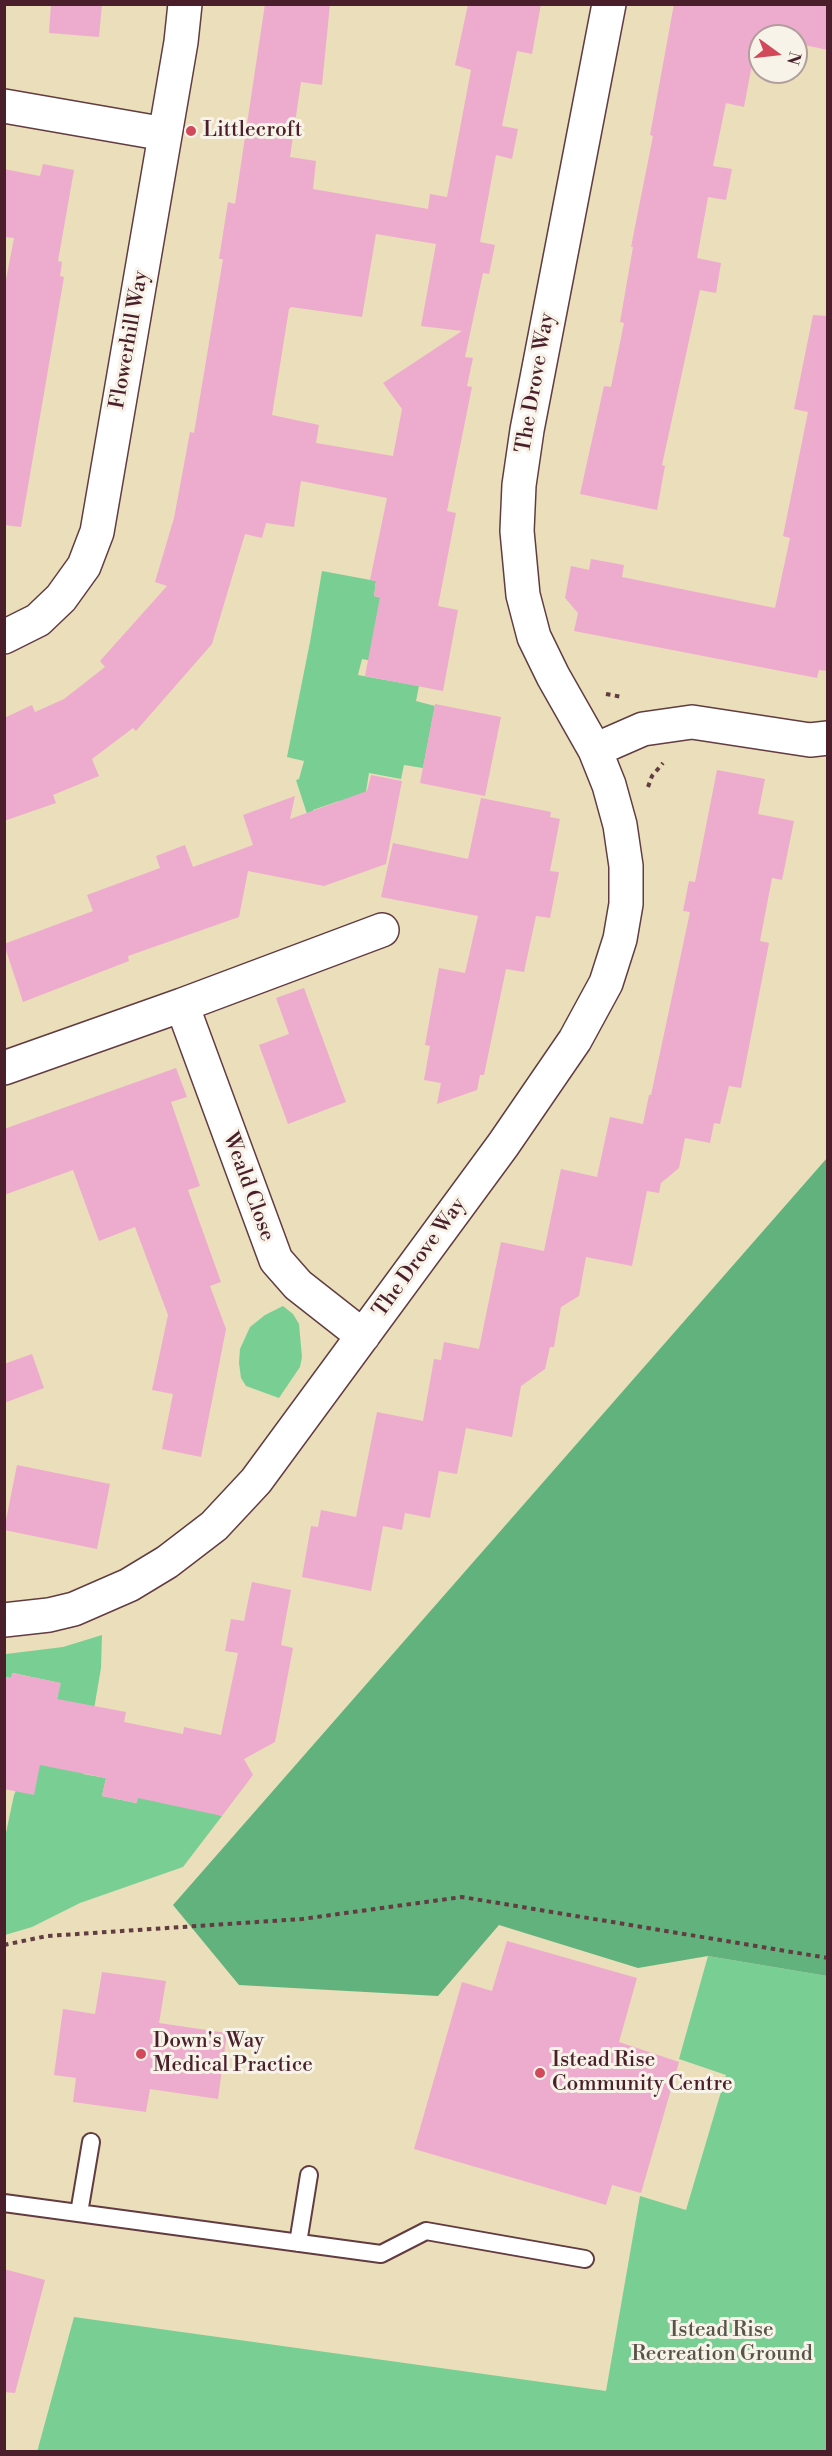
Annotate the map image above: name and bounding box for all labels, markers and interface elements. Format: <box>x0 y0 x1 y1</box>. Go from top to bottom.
north arrow <box>748 24 808 84</box>
text: N <box>782 49 805 67</box>
place label: Littlecroft <box>203 118 302 144</box>
marker: Littlecroft <box>184 124 198 138</box>
street label: Flowerhill Way <box>105 269 155 411</box>
street label: The Drove Way <box>511 311 561 455</box>
street label: Weald Close <box>217 1129 279 1245</box>
street label: The Drove Way <box>368 1193 472 1323</box>
place label: Down's Way Medical Practice <box>153 2029 313 2079</box>
marker: Down's Way Medical Practice <box>134 2047 148 2061</box>
place label: Istead Rise Community Centre <box>552 2048 733 2098</box>
marker: Istead Rise Community Centre <box>533 2066 547 2080</box>
park label: Istead Rise Recreation Ground <box>631 2318 813 2368</box>

